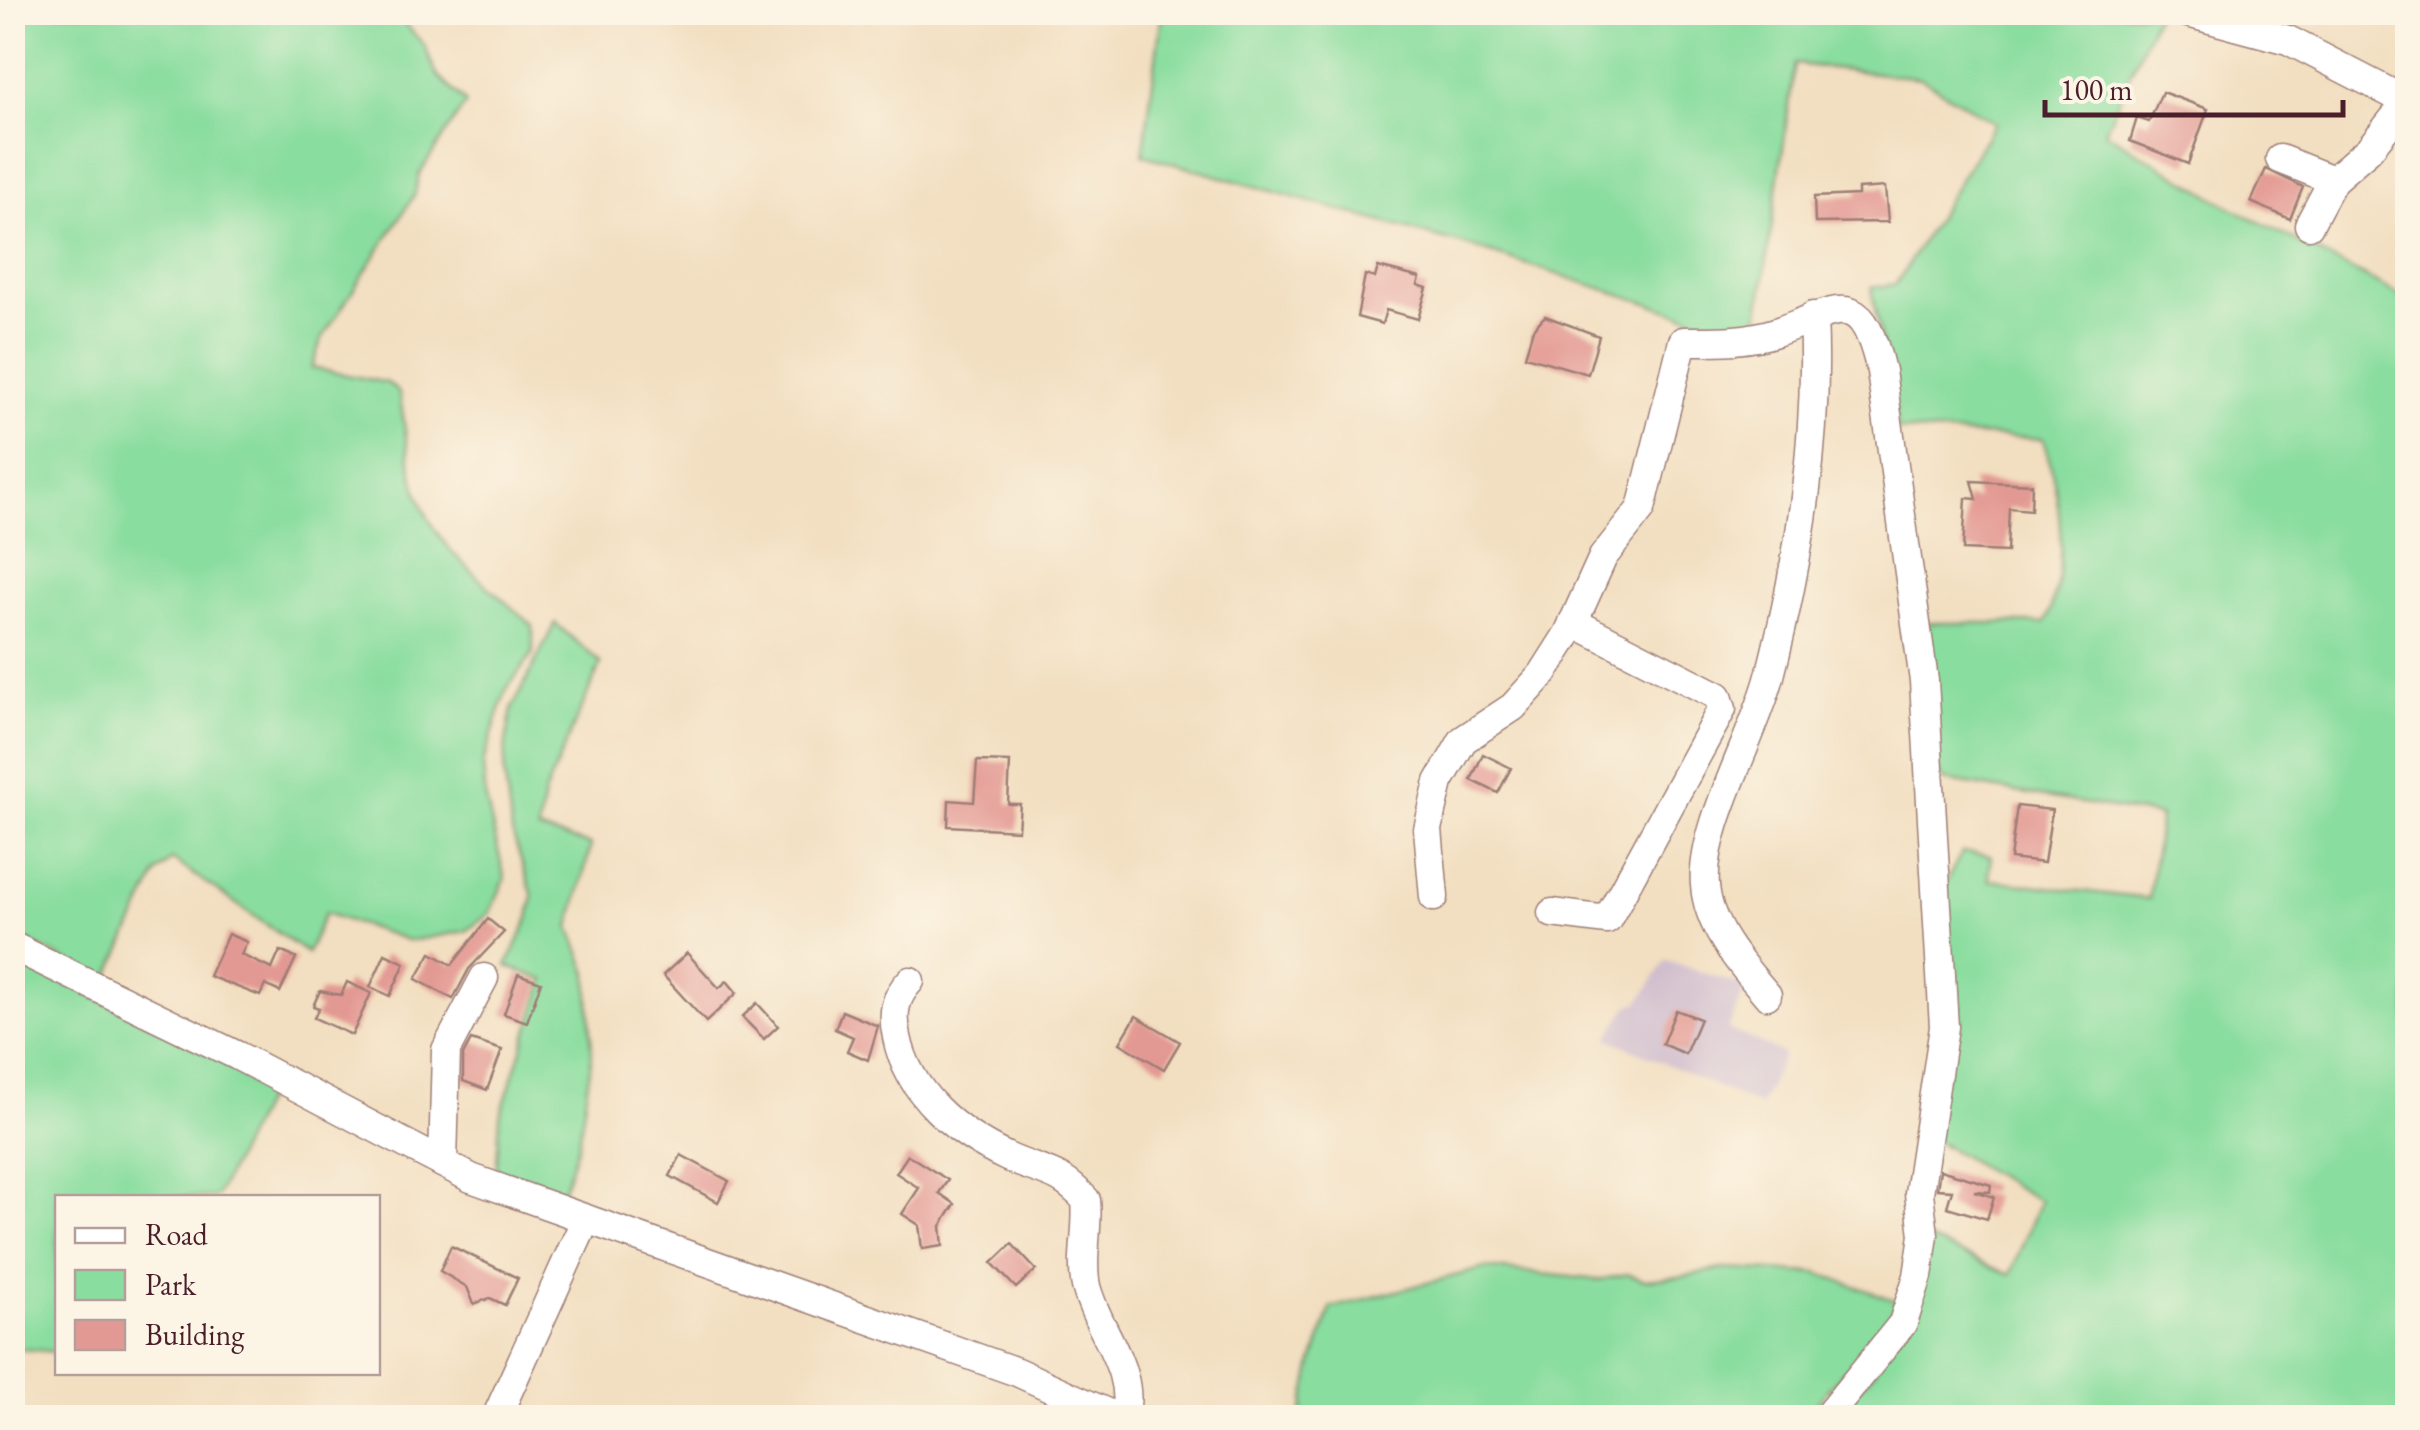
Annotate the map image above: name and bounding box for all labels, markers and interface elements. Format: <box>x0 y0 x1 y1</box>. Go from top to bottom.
scale bar <box>2045 55 2342 117</box>
text: 100 m <box>2060 70 2133 109</box>
legend <box>55 1195 380 1375</box>
text: Road <box>145 1215 209 1254</box>
text: Park <box>145 1265 197 1304</box>
text: Building <box>145 1315 245 1354</box>

